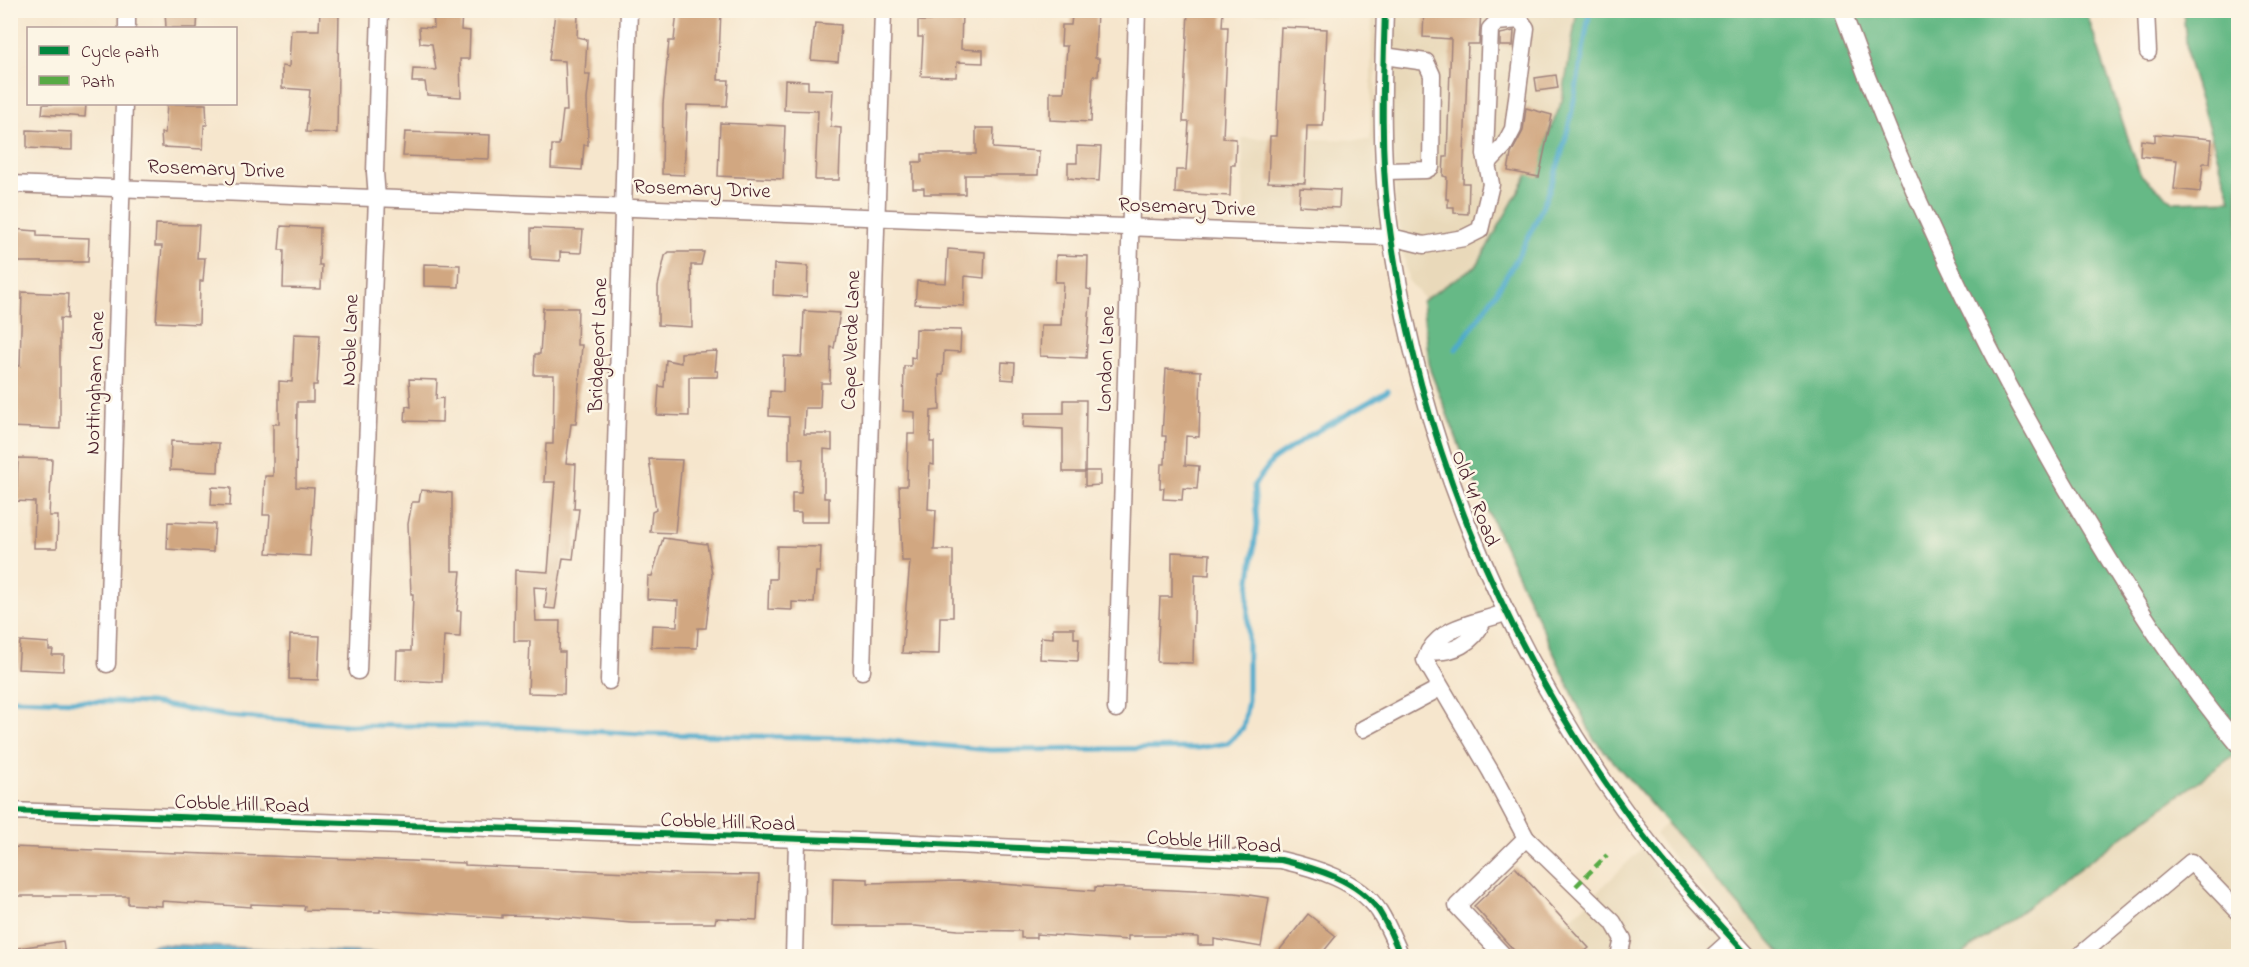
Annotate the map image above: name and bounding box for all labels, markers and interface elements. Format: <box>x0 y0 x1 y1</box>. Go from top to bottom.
legend <box>27 27 237 105</box>
text: Cycle path <box>81 40 159 66</box>
text: Path <box>81 70 115 96</box>
street label: Rosemary Drive <box>147 153 286 189</box>
street label: Rosemary Drive <box>633 173 772 209</box>
street label: Rosemary Drive <box>1118 191 1257 227</box>
street label: Cape Verde Lane <box>835 269 869 411</box>
street label: Bridgeport Lane <box>582 276 618 414</box>
street label: Noble Lane <box>334 293 368 387</box>
street label: London Lane <box>1090 305 1124 413</box>
street label: Nottingham Lane <box>79 310 116 455</box>
street label: Old 41 Road <box>1442 446 1506 551</box>
street label: Cobble Hill Road <box>174 788 310 822</box>
street label: Cobble Hill Road <box>660 806 796 840</box>
street label: Cobble Hill Road <box>1146 823 1282 863</box>

